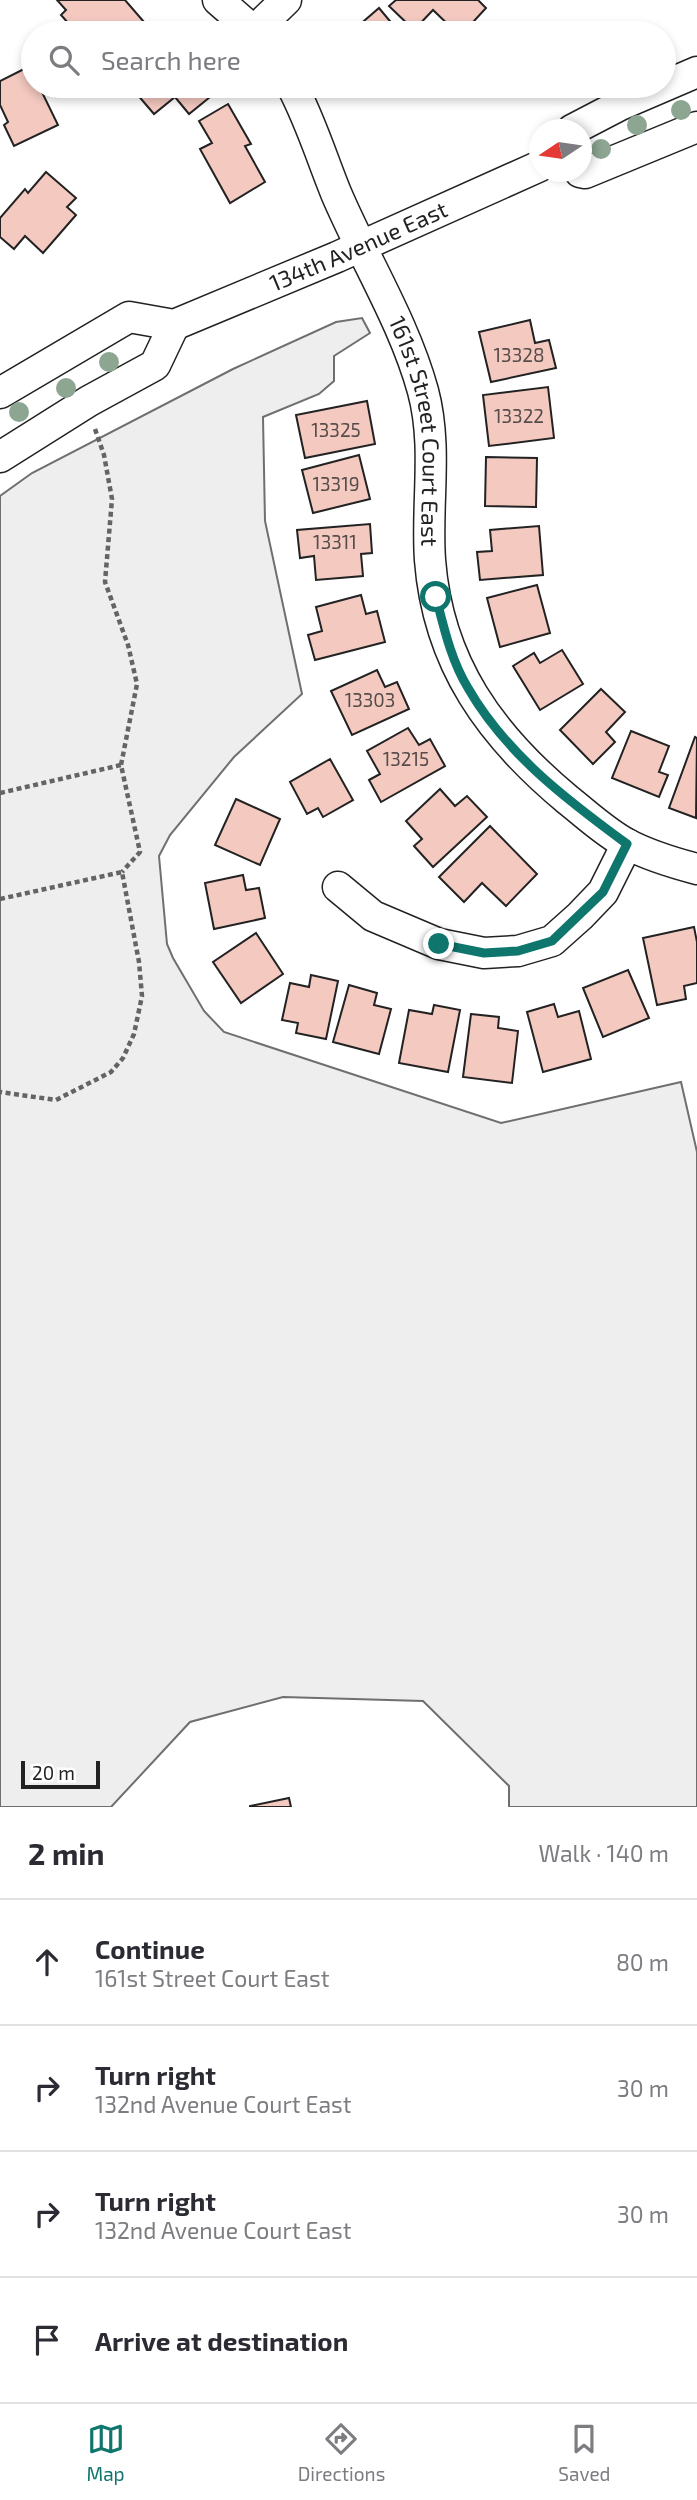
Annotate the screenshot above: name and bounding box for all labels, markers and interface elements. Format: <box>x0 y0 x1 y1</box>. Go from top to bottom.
search box <box>21 21 676 98</box>
icon: search <box>45 41 83 79</box>
text: Search here <box>101 44 241 75</box>
north arrow <box>529 119 592 182</box>
street label: 134th Avenue East <box>265 194 452 297</box>
street label: 161st Street Court East <box>384 311 446 547</box>
house number: 13328 <box>494 343 544 366</box>
house number: 13322 <box>494 404 544 427</box>
house number: 13325 <box>311 418 361 441</box>
house number: 13319 <box>312 472 360 495</box>
house number: 13311 <box>313 530 357 553</box>
route start <box>420 581 451 612</box>
house number: 13303 <box>345 688 395 711</box>
house number: 13215 <box>383 747 429 770</box>
route end <box>423 928 454 959</box>
scale bar <box>21 1758 100 1790</box>
text: 20 m <box>32 1761 75 1784</box>
text: 2 min <box>28 1835 105 1871</box>
text: Walk · 140 m <box>538 1839 669 1867</box>
text: Continue <box>95 1933 205 1964</box>
icon: ahead <box>28 1943 66 1981</box>
text: 80 m <box>616 1948 669 1976</box>
text: 161st Street Court East <box>95 1964 329 1992</box>
text: Turn right <box>95 2059 216 2090</box>
icon: right <box>28 2069 66 2107</box>
text: 30 m <box>617 2074 669 2102</box>
text: 132nd Avenue Court East <box>95 2090 352 2118</box>
text: Turn right <box>95 2185 216 2216</box>
icon: right <box>28 2195 66 2233</box>
text: 30 m <box>617 2200 669 2228</box>
text: 132nd Avenue Court East <box>95 2216 352 2244</box>
icon: arrive <box>28 2321 66 2359</box>
text: Arrive at destination <box>95 2325 348 2356</box>
tab: Map <box>87 2420 125 2485</box>
tab: Directions <box>298 2420 385 2485</box>
tab: Saved <box>558 2420 610 2485</box>

